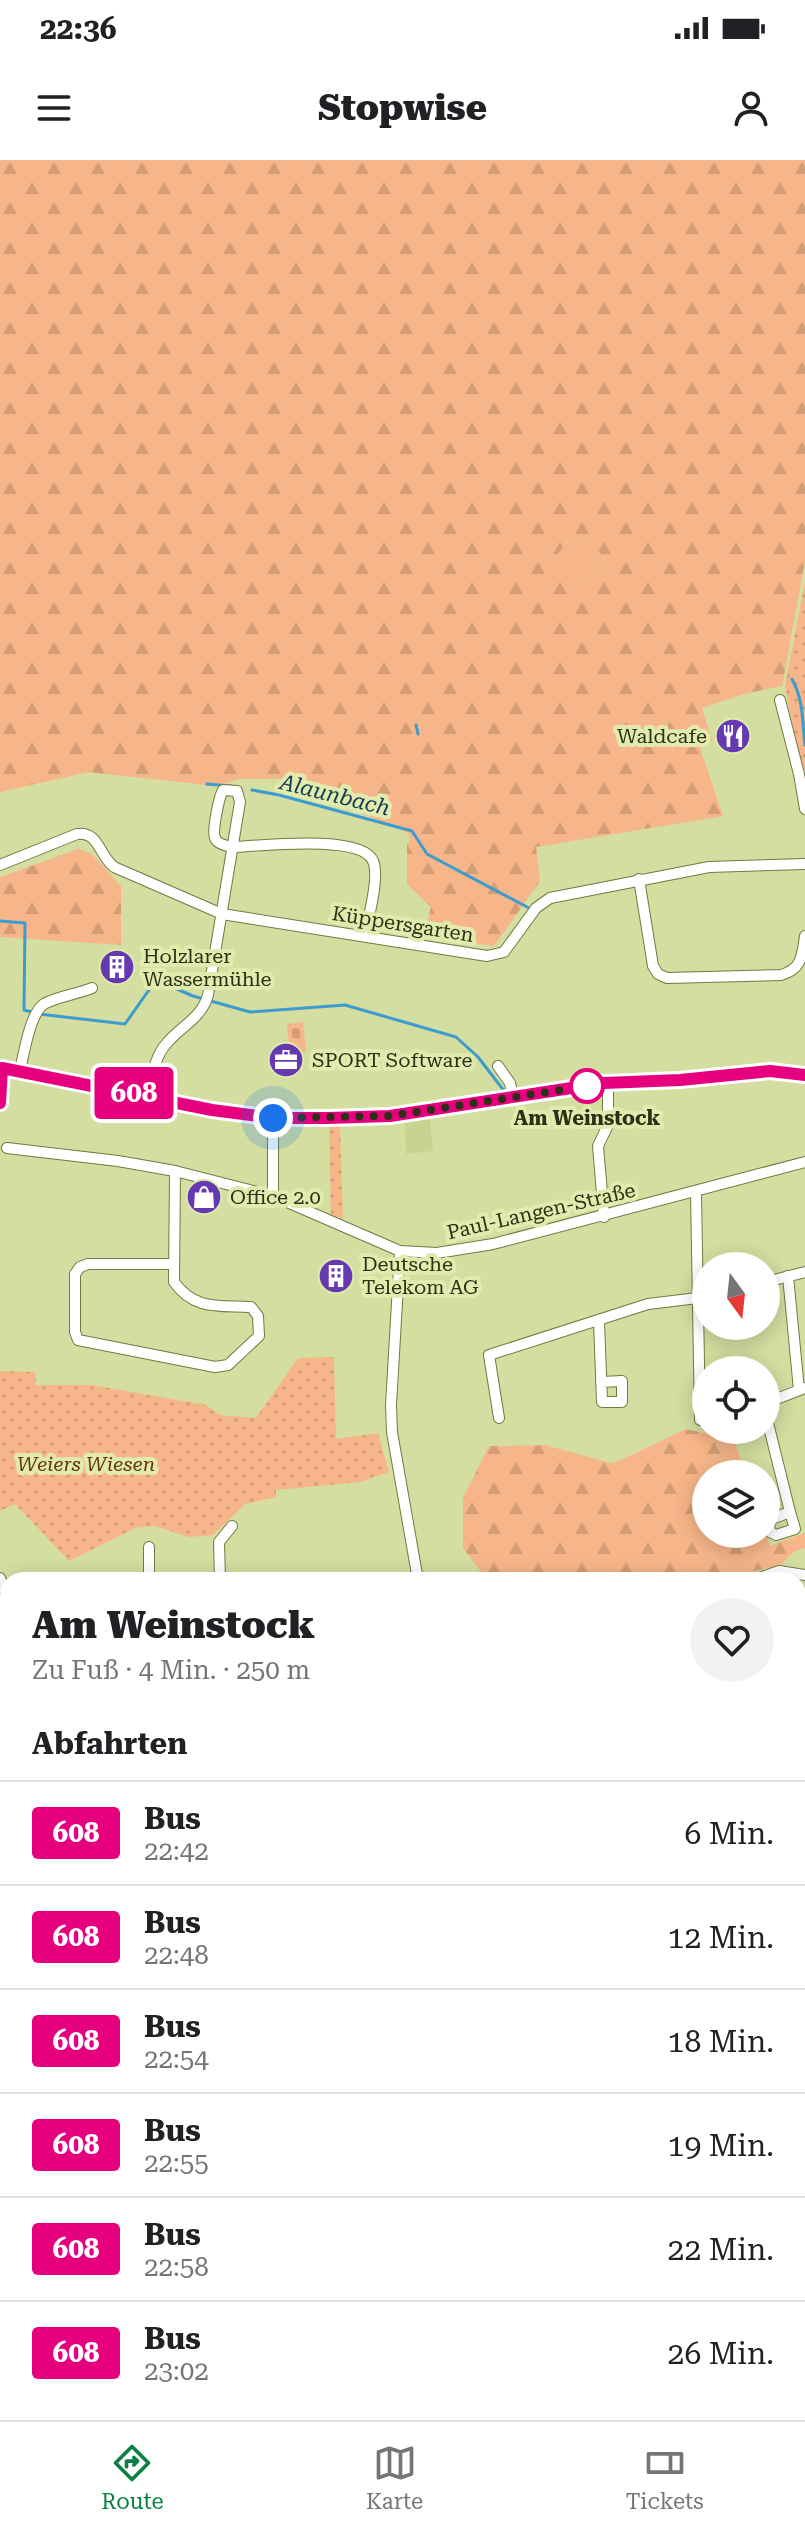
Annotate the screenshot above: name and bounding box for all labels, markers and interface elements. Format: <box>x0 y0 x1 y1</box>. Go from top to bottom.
text: 22:36 <box>40 11 117 46</box>
icon: menu <box>32 86 76 130</box>
icon: person <box>729 86 773 130</box>
text: Stopwise <box>318 87 487 129</box>
restaurant icon: Waldcafe <box>714 717 752 755</box>
place label: Waldcafe <box>617 724 707 748</box>
water label: Alaunbach <box>276 769 392 821</box>
street label: Küppersgarten <box>331 901 476 947</box>
place label: Holzlarer Wassermühle <box>143 944 272 991</box>
building icon: Holzlarer Wassermühle <box>98 948 136 986</box>
office icon: SPORT Software <box>267 1041 305 1079</box>
place label: SPORT Software <box>312 1048 472 1072</box>
line badge: 608 <box>88 1067 180 1119</box>
marker: Am Weinstock <box>570 1069 604 1103</box>
text: 608 <box>110 1076 158 1109</box>
your location <box>253 1098 293 1138</box>
place label: Am Weinstock <box>514 1106 661 1130</box>
shop icon: Office 2.0 <box>185 1178 223 1216</box>
street label: Paul-Langen-Straße <box>444 1178 638 1244</box>
place label: Office 2.0 <box>230 1185 321 1209</box>
place label: Deutsche Telekom AG <box>362 1252 479 1299</box>
north arrow <box>692 1252 780 1340</box>
map controls <box>692 1252 780 1548</box>
building icon: Deutsche Telekom AG <box>317 1257 355 1295</box>
button: locate <box>692 1356 780 1444</box>
park label: Weiers Wiesen <box>17 1452 155 1476</box>
button: layers <box>692 1460 780 1548</box>
button: heart <box>690 1598 774 1682</box>
text: Am Weinstock <box>32 1603 315 1647</box>
text: Zu Fuß · 4 Min. · 250 m <box>32 1655 310 1685</box>
text: Abfahrten <box>32 1726 187 1761</box>
text: Bus <box>144 1801 201 1836</box>
text: 608 <box>52 1816 100 1849</box>
text: 6 Min. <box>684 1816 774 1851</box>
text: 22:42 <box>144 1836 209 1866</box>
text: Bus <box>144 1905 201 1940</box>
text: 608 <box>52 1920 100 1953</box>
text: 12 Min. <box>668 1920 774 1955</box>
text: 22:48 <box>144 1940 209 1970</box>
text: Bus <box>144 2009 201 2044</box>
text: 608 <box>52 2024 100 2057</box>
text: 18 Min. <box>668 2024 774 2059</box>
text: 22:54 <box>144 2044 209 2074</box>
text: Bus <box>144 2113 201 2148</box>
text: 608 <box>52 2128 100 2161</box>
text: 19 Min. <box>668 2128 774 2163</box>
text: 22:55 <box>144 2148 209 2178</box>
text: Bus <box>144 2217 201 2252</box>
text: 608 <box>52 2232 100 2265</box>
text: 22 Min. <box>668 2232 774 2267</box>
text: 22:58 <box>144 2252 209 2282</box>
text: Bus <box>144 2321 201 2356</box>
text: 608 <box>52 2336 100 2369</box>
text: 26 Min. <box>668 2336 774 2371</box>
text: 23:02 <box>144 2356 209 2386</box>
tab: Route <box>101 2441 164 2514</box>
tab: Karte <box>366 2441 423 2514</box>
tab: Tickets <box>626 2441 704 2514</box>

